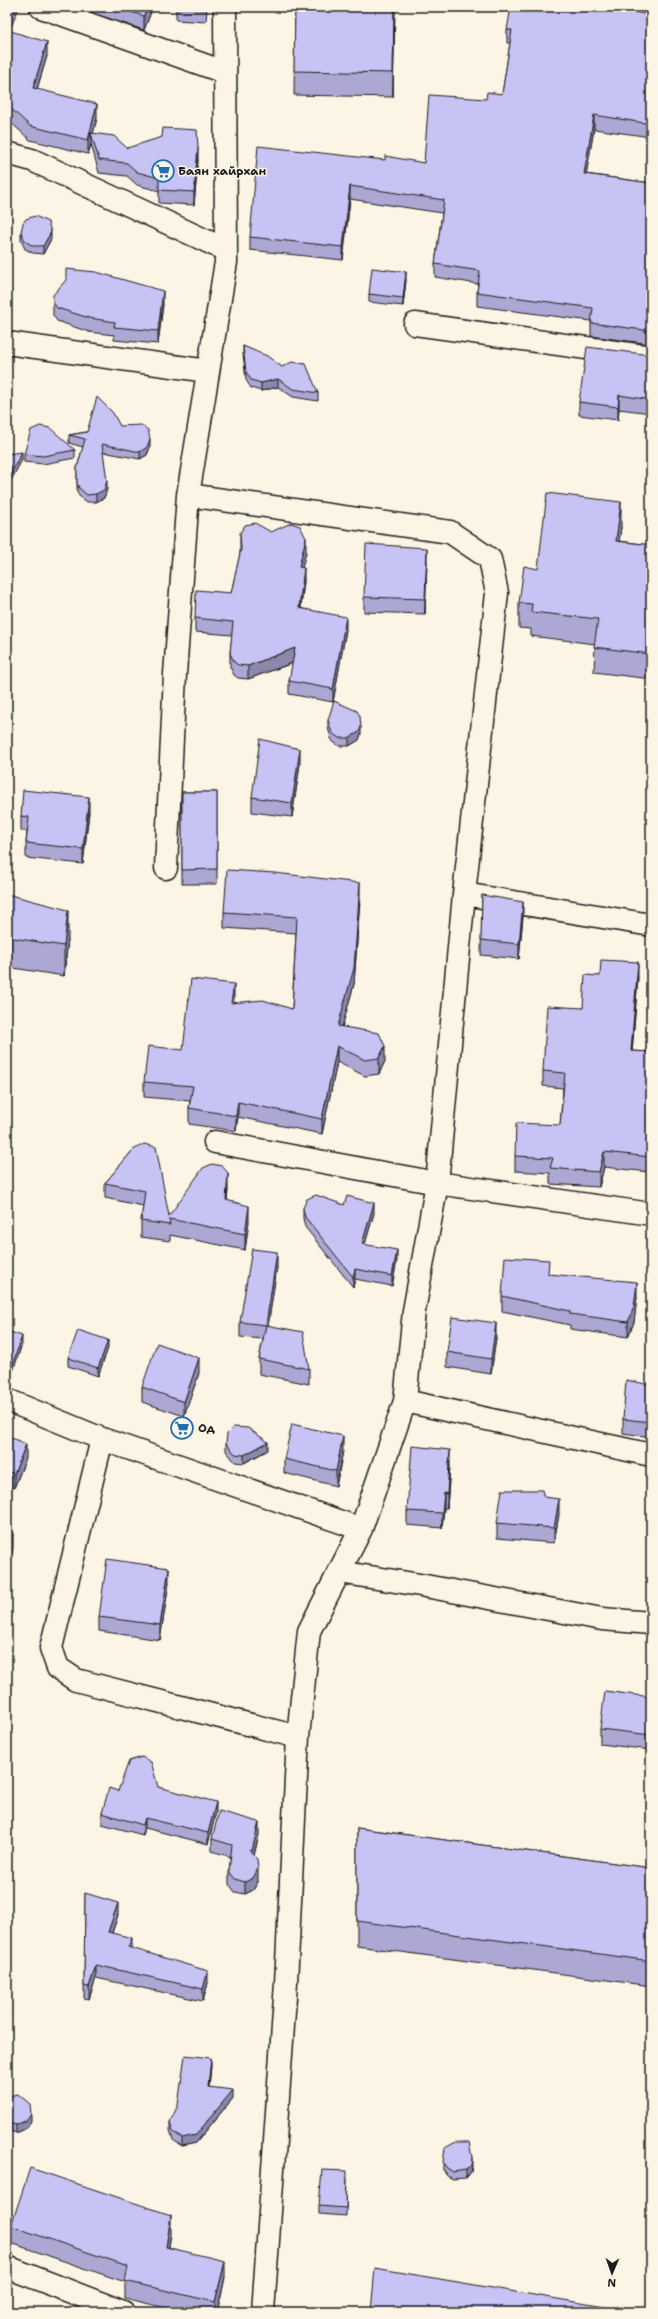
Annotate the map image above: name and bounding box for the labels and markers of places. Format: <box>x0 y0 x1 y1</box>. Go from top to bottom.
supermarket icon: Баян хайрхан <box>150 158 176 184</box>
place label: Баян хайрхан <box>178 163 267 179</box>
supermarket icon: Од <box>169 1415 195 1441</box>
place label: Од <box>198 1420 215 1436</box>

